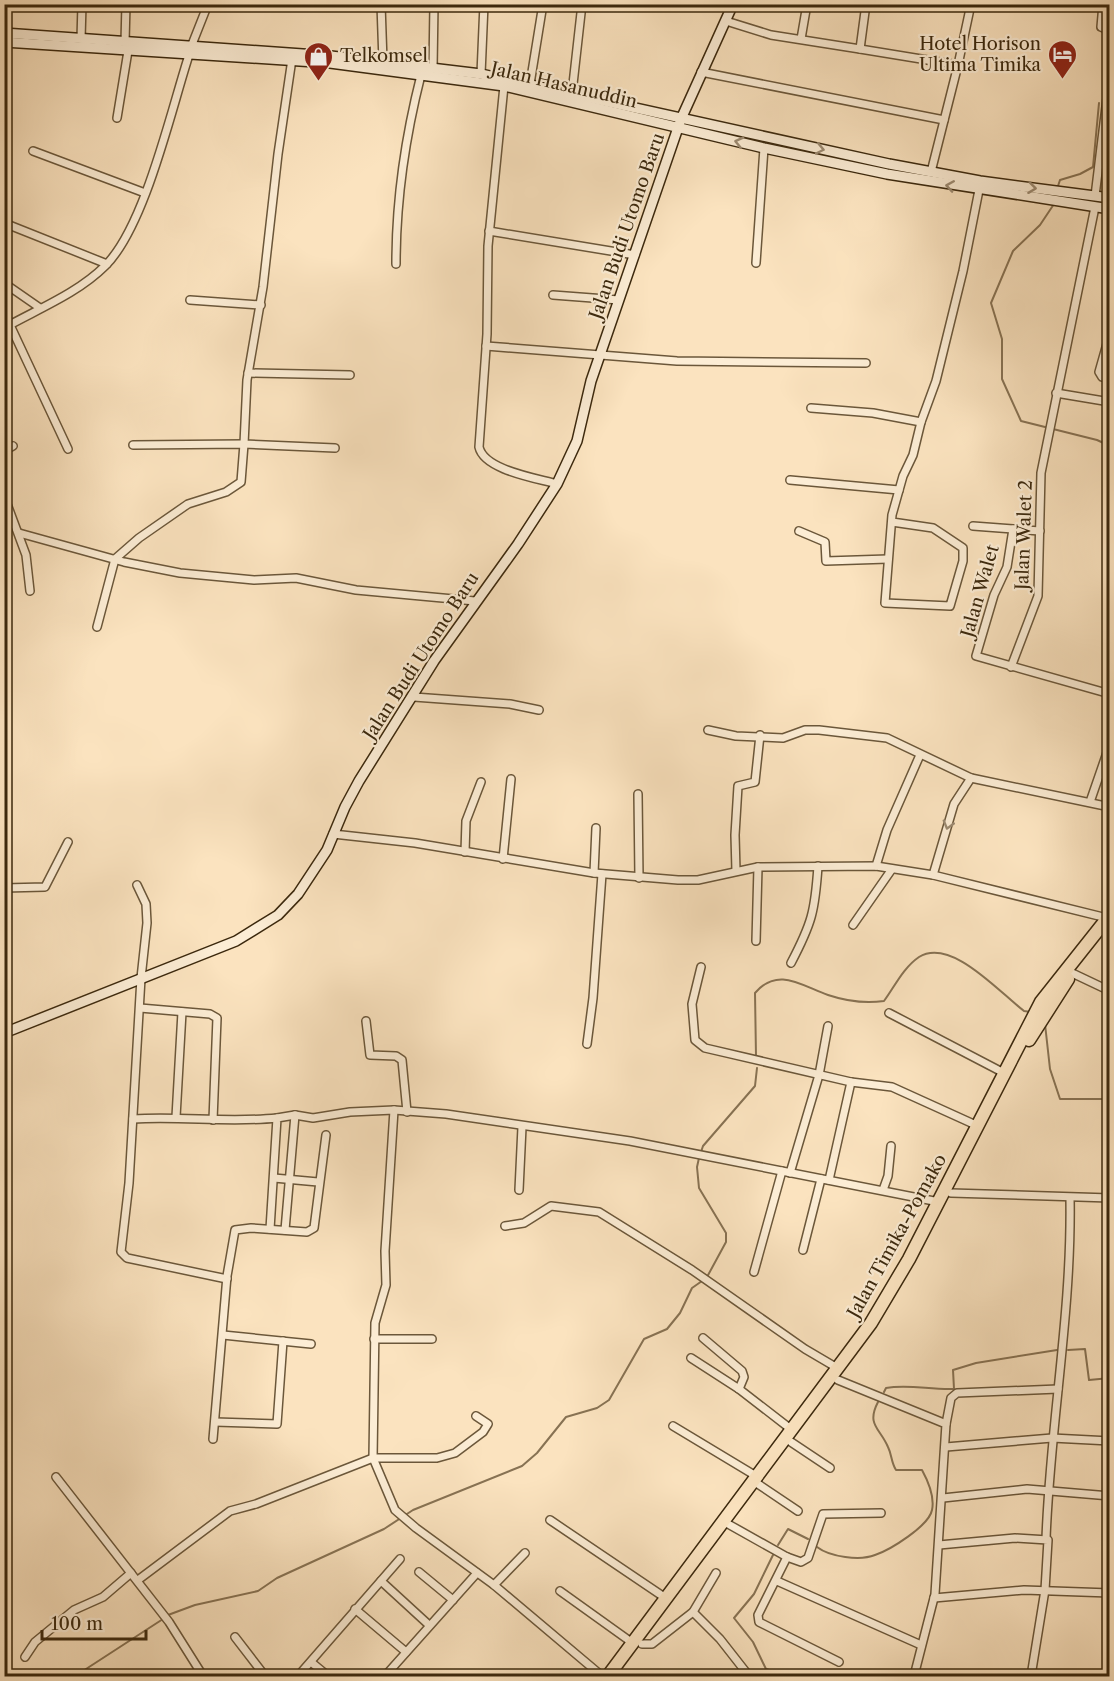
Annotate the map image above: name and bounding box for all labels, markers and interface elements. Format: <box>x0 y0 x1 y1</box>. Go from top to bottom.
place label: Hotel Horison Ultima Timika <box>919 33 1041 76</box>
hotel icon: Hotel Horison Ultima Timika <box>1046 38 1078 80</box>
shop icon: Telkomsel <box>303 40 335 82</box>
place label: Telkomsel <box>340 45 428 67</box>
street label: Jalan Hasanuddin <box>486 57 639 113</box>
street label: Jalan Budi Utomo Baru <box>584 130 669 325</box>
one-way arrow <box>734 137 744 150</box>
one-way arrow <box>814 142 824 155</box>
one-way arrow <box>946 180 956 193</box>
one-way arrow <box>1028 181 1037 193</box>
street label: Jalan Walet 2 <box>1011 479 1037 594</box>
street label: Jalan Walet <box>955 542 1004 643</box>
street label: Jalan Budi Utomo Baru <box>357 568 483 747</box>
one-way arrow <box>943 819 955 830</box>
street label: Jalan Timika-Pomako <box>841 1150 951 1324</box>
scale bar <box>42 1603 146 1641</box>
text: 100 m <box>51 1613 103 1635</box>

